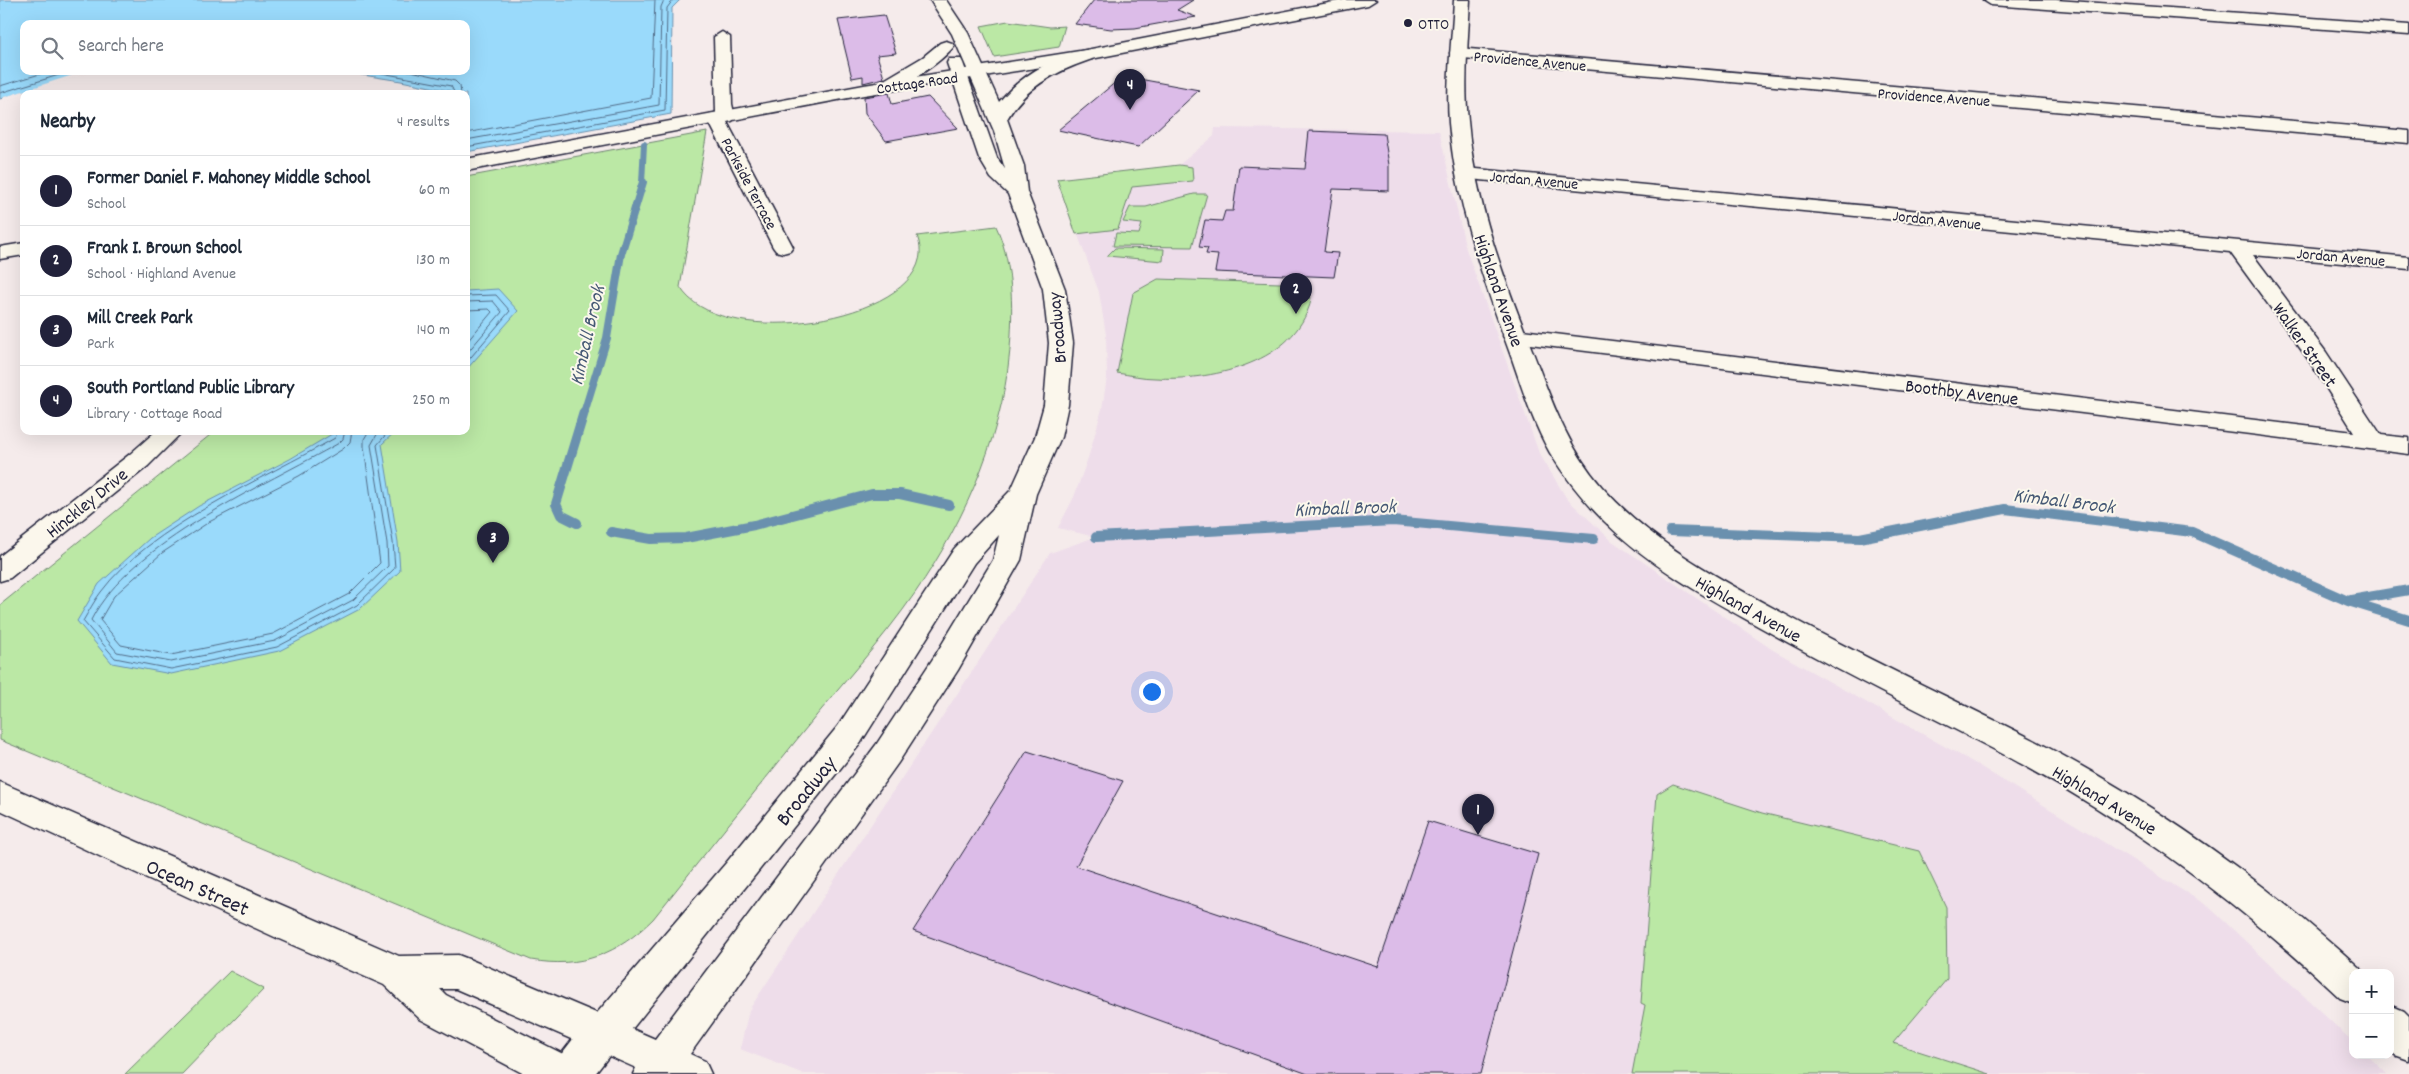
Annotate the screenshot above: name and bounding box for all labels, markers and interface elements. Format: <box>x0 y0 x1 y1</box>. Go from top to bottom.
place label: OTTO <box>1418 14 1449 37</box>
marker: OTTO <box>1402 17 1414 29</box>
search box <box>20 20 470 75</box>
icon: search <box>38 34 66 62</box>
text: Search here <box>78 34 164 61</box>
street label: Providence Avenue <box>1473 46 1587 79</box>
street label: Cottage Road <box>875 67 960 102</box>
pin: 4 <box>1114 69 1146 110</box>
street label: Providence Avenue <box>1877 83 1991 114</box>
text: Nearby <box>40 108 95 138</box>
text: 4 results <box>397 111 450 134</box>
street label: Parkside Terrace <box>714 134 782 234</box>
text: Former Daniel F. Mahoney Middle School <box>87 166 370 193</box>
street label: Jordan Avenue <box>1489 166 1579 197</box>
text: 1 <box>54 179 58 202</box>
text: 60 m <box>419 179 450 202</box>
text: School <box>87 193 126 216</box>
street label: Jordan Avenue <box>1891 205 1982 238</box>
street label: Highland Avenue <box>1465 231 1529 351</box>
text: Frank I. Brown School <box>87 236 242 263</box>
street label: Jordan Avenue <box>2296 243 2386 274</box>
text: 2 <box>53 249 60 272</box>
text: 130 m <box>416 249 450 272</box>
text: School · Highland Avenue <box>87 263 236 286</box>
pin: 2 <box>1280 273 1312 314</box>
water label: Kimball Brook <box>564 281 614 388</box>
street label: Broadway <box>1043 291 1076 364</box>
street label: Walker Street <box>2264 298 2342 394</box>
text: Mill Creek Park <box>87 306 193 333</box>
text: 3 <box>52 319 60 342</box>
text: 140 m <box>416 319 450 342</box>
text: Park <box>87 333 114 356</box>
street label: Boothby Avenue <box>1903 374 2020 415</box>
text: South Portland Public Library <box>87 376 294 403</box>
text: 4 <box>53 389 59 412</box>
text: 250 m <box>412 389 450 412</box>
text: Library · Cottage Road <box>87 403 222 426</box>
street label: Hinckley Drive <box>41 463 135 546</box>
water label: Kimball Brook <box>2011 483 2118 523</box>
water label: Kimball Brook <box>1294 494 1398 526</box>
pin: 3 <box>477 522 509 563</box>
street label: Highland Avenue <box>1689 571 1805 651</box>
your location <box>1139 679 1165 705</box>
street label: Broadway <box>770 750 846 834</box>
street label: Highland Avenue <box>2046 760 2161 844</box>
pin: 1 <box>1462 794 1494 835</box>
street label: Ocean Street <box>140 853 253 926</box>
map controls <box>2349 969 2394 1059</box>
button: + <box>2349 969 2394 1014</box>
button: − <box>2349 1014 2394 1059</box>

